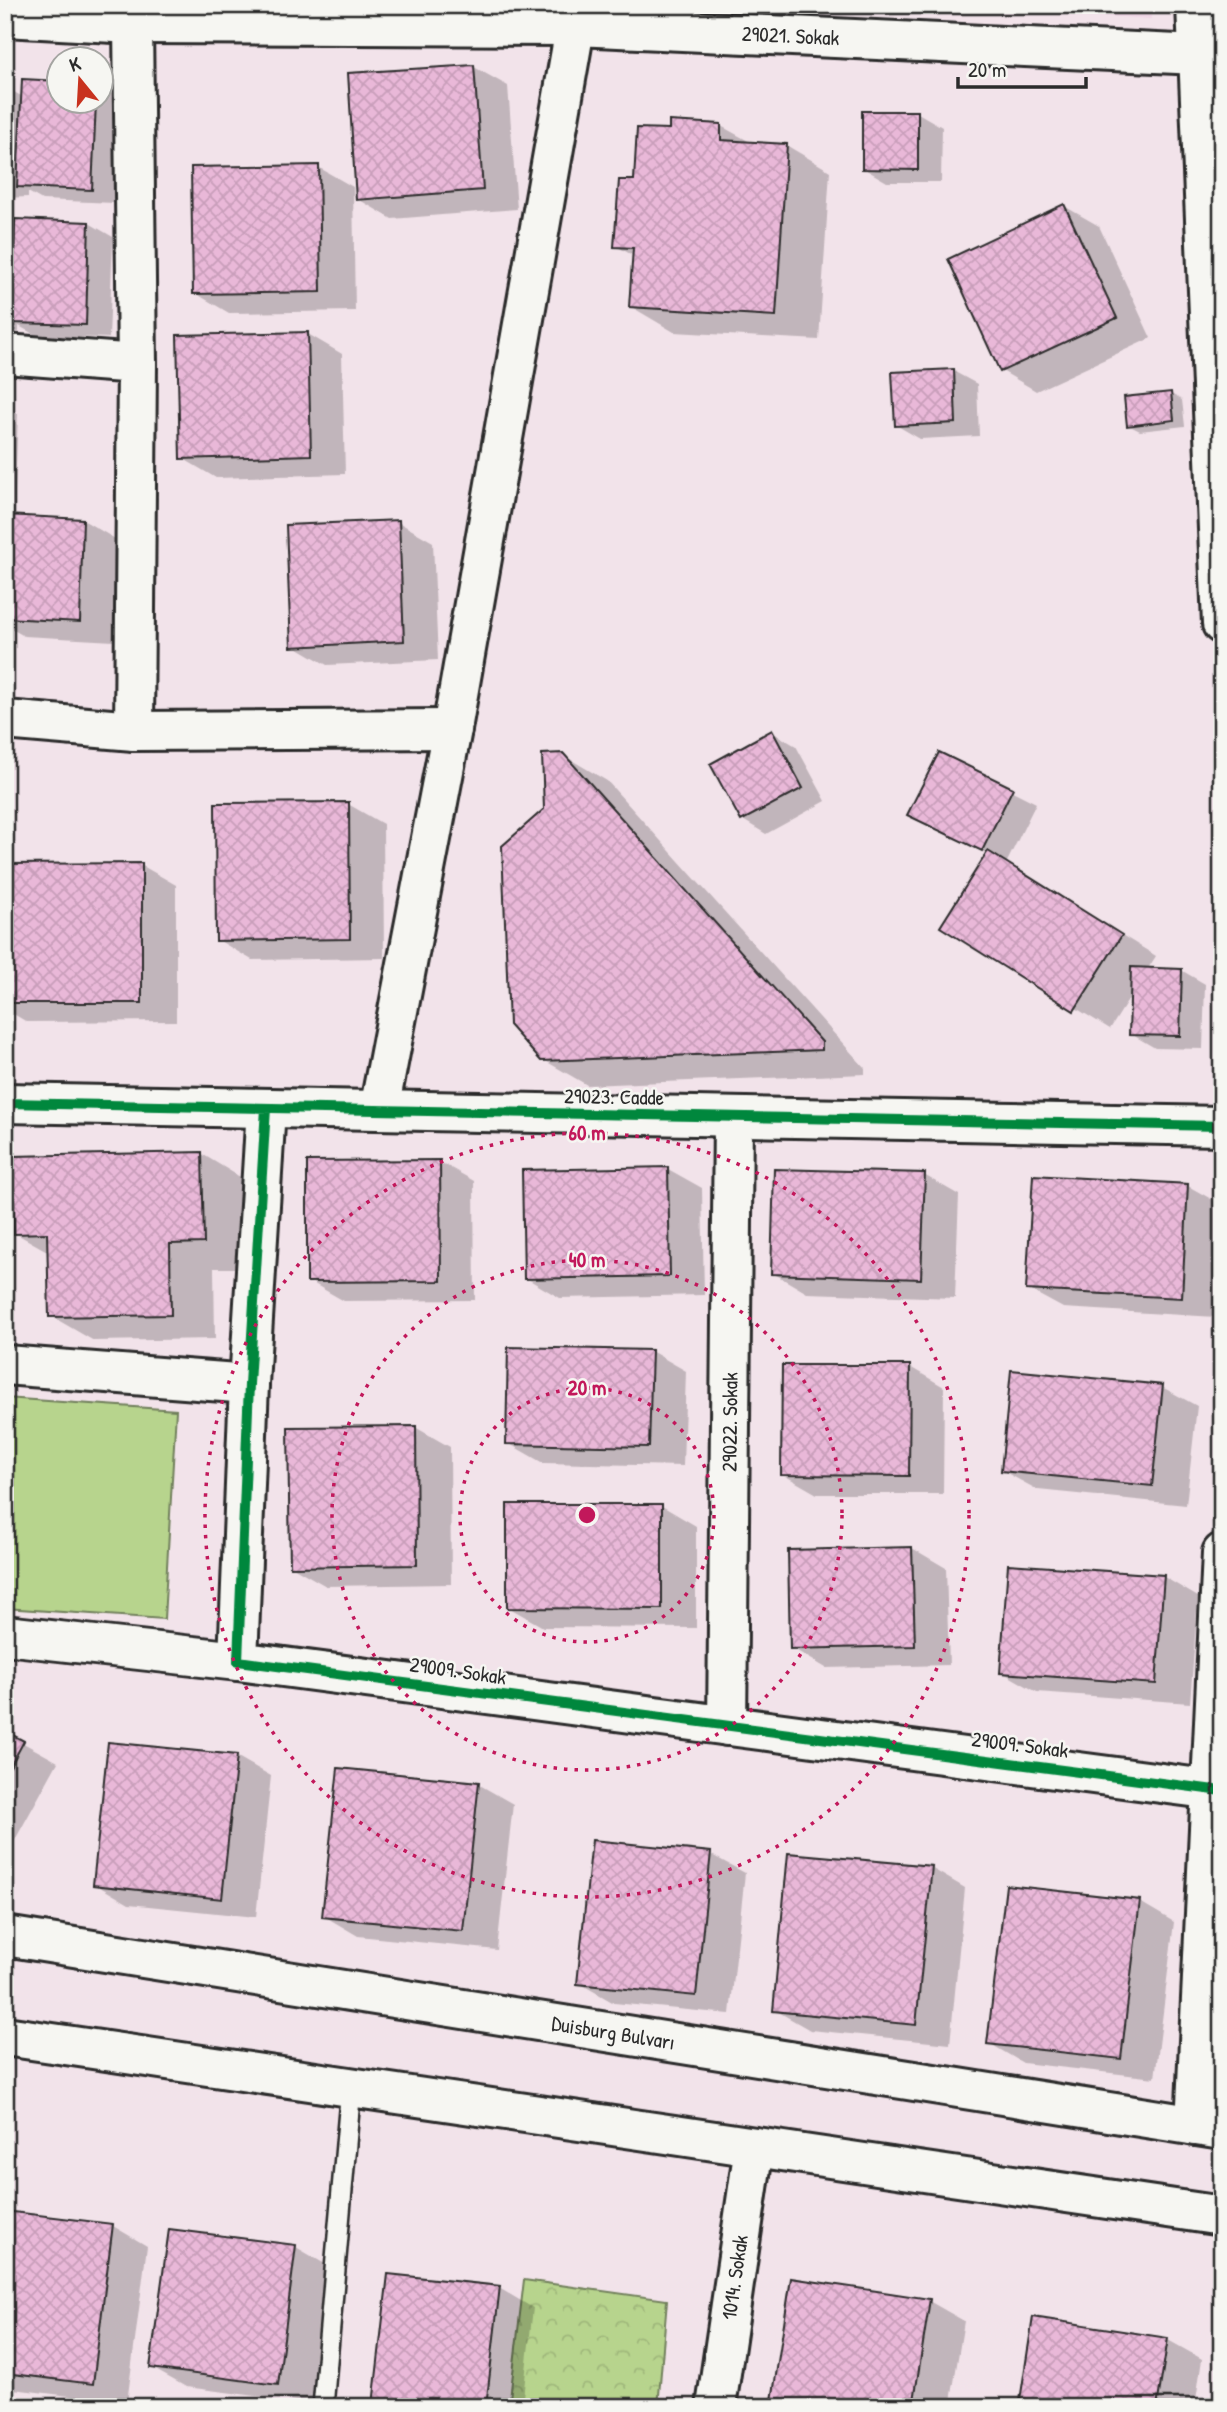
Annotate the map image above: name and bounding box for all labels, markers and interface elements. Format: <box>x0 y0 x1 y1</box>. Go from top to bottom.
street label: 29021. Sokak <box>741 19 840 52</box>
north arrow <box>46 46 116 116</box>
scale bar <box>958 46 1085 90</box>
text: K <box>66 50 84 78</box>
text: 20 m <box>968 55 1006 84</box>
street label: 29023. Cadde <box>564 1081 664 1112</box>
text: 60 m <box>569 1118 605 1147</box>
text: 40 m <box>569 1245 605 1274</box>
street label: 29022. Sokak <box>715 1372 744 1472</box>
text: 20 m <box>568 1373 606 1402</box>
centre of rings <box>575 1503 599 1527</box>
street label: 29009. Sokak <box>408 1649 508 1692</box>
street label: 29009. Sokak <box>970 1724 1070 1765</box>
street label: Duisburg Bulvarı <box>550 2008 677 2057</box>
street label: 1014. Sokak <box>714 2233 755 2322</box>

